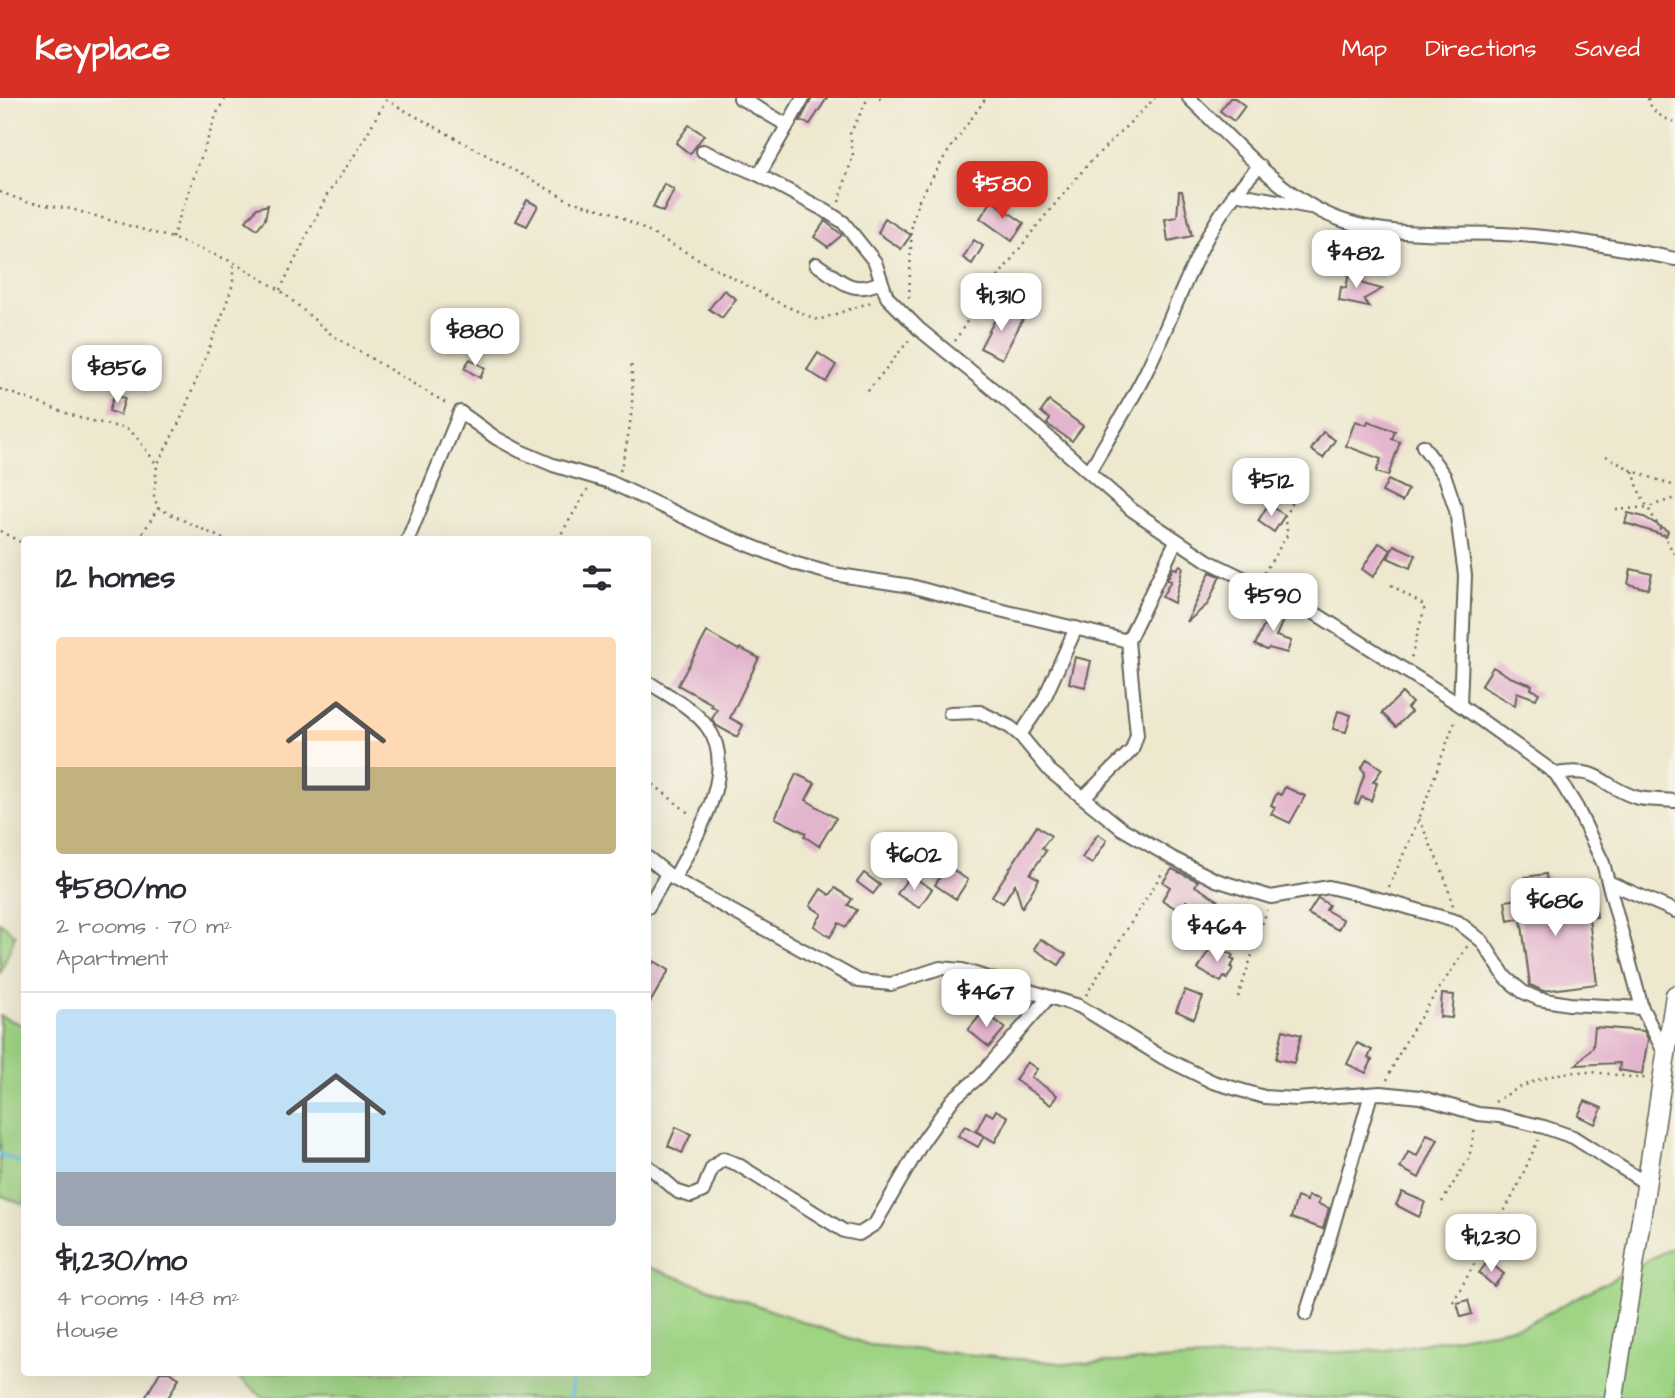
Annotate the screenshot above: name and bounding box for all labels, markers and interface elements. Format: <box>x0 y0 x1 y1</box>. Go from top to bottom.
text: Keyplace <box>35 26 170 72</box>
text: Map <box>1342 32 1387 66</box>
text: Directions <box>1425 32 1537 66</box>
text: Saved <box>1575 32 1640 66</box>
pin: $580 <box>961 162 1043 221</box>
text: $580 <box>973 168 1031 200</box>
pin: $482 <box>1315 230 1397 290</box>
text: $482 <box>1328 237 1384 269</box>
pin: $1,310 <box>944 274 1058 333</box>
text: $1,310 <box>977 280 1026 312</box>
pin: $880 <box>434 308 516 368</box>
text: $880 <box>446 315 504 347</box>
pin: $856 <box>76 345 158 405</box>
text: $856 <box>88 352 146 384</box>
pin: $512 <box>1230 458 1312 518</box>
text: $512 <box>1248 465 1294 497</box>
text: 12 homes <box>56 557 175 599</box>
icon: filters <box>578 559 616 597</box>
pin: $590 <box>1232 574 1314 633</box>
text: $590 <box>1245 580 1301 612</box>
icon: home <box>273 683 399 809</box>
pin: $602 <box>873 832 955 892</box>
text: $602 <box>887 839 941 871</box>
text: $580/mo <box>56 868 186 910</box>
pin: $686 <box>1514 878 1596 938</box>
text: $686 <box>1527 885 1583 917</box>
pin: $464 <box>1176 904 1258 964</box>
text: 2 rooms · 70 m² <box>56 910 232 942</box>
text: $464 <box>1188 911 1246 943</box>
text: Apartment <box>56 942 168 974</box>
pin: $467 <box>945 970 1027 1029</box>
text: $467 <box>957 976 1015 1008</box>
icon: home <box>273 1055 399 1181</box>
pin: $1,230 <box>1434 1214 1548 1274</box>
text: $1,230 <box>1461 1221 1521 1253</box>
text: $1,230/mo <box>56 1240 187 1282</box>
text: 4 rooms · 148 m² <box>56 1282 240 1314</box>
text: House <box>56 1314 119 1346</box>

